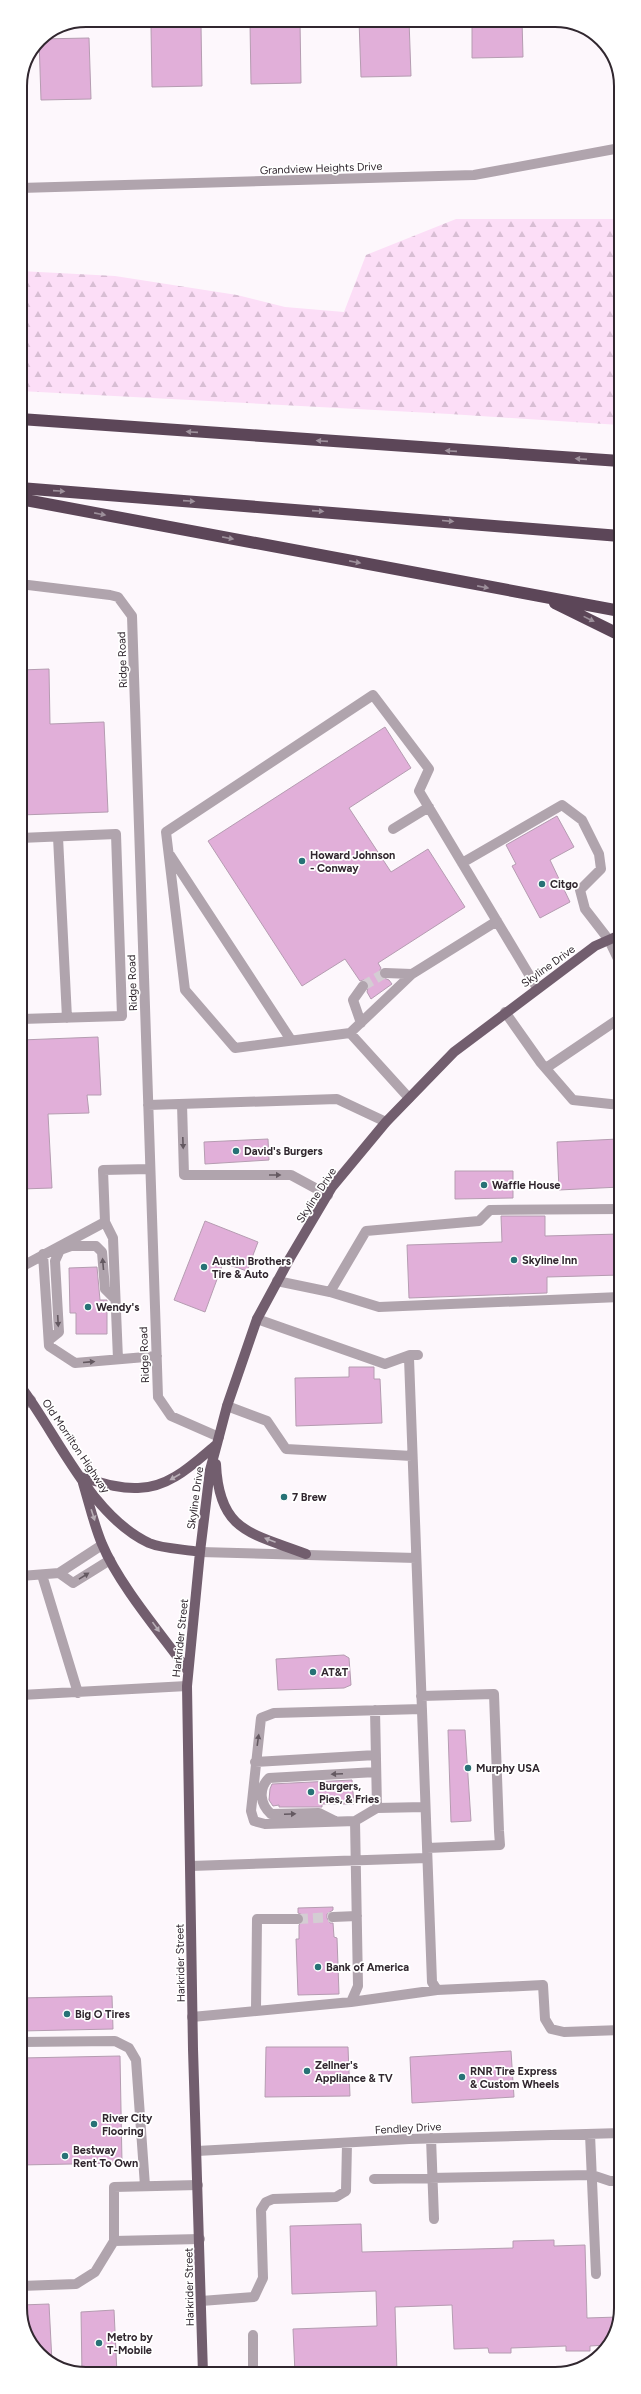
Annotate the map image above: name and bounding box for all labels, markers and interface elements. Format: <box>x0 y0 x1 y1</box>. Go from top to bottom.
street label: Grandview Heights Drive <box>260 160 383 177</box>
one-way arrow <box>186 428 198 435</box>
one-way arrow <box>316 438 328 445</box>
one-way arrow <box>445 447 457 454</box>
one-way arrow <box>575 455 587 462</box>
one-way arrow <box>53 487 65 494</box>
one-way arrow <box>183 497 195 504</box>
one-way arrow <box>312 507 324 514</box>
one-way arrow <box>94 511 106 517</box>
one-way arrow <box>442 518 454 524</box>
one-way arrow <box>222 536 234 542</box>
one-way arrow <box>349 560 361 566</box>
one-way arrow <box>477 584 489 590</box>
one-way arrow <box>583 616 595 622</box>
street label: Ridge Road <box>115 632 130 688</box>
place label: Howard Johnson - Conway <box>310 849 395 875</box>
marker: Howard Johnson - Conway <box>297 856 307 866</box>
place label: Citgo <box>550 878 579 891</box>
marker: Citgo <box>537 879 547 889</box>
street label: Skyline Drive <box>519 943 578 990</box>
street label: Ridge Road <box>125 955 140 1011</box>
one-way arrow <box>180 1137 187 1149</box>
place label: David's Burgers <box>244 1145 323 1158</box>
marker: David's Burgers <box>231 1146 241 1156</box>
street label: Skyline Drive <box>294 1165 339 1225</box>
one-way arrow <box>269 1172 282 1178</box>
place label: Waffle House <box>492 1179 560 1192</box>
marker: Waffle House <box>479 1180 489 1190</box>
place label: Skyline Inn <box>522 1254 577 1267</box>
place label: Austin Brothers Tire & Auto <box>212 1255 291 1281</box>
marker: Skyline Inn <box>509 1255 519 1265</box>
one-way arrow <box>100 1258 107 1270</box>
marker: Austin Brothers Tire & Auto <box>199 1262 209 1272</box>
place label: Wendy's <box>96 1301 139 1314</box>
marker: Wendy's <box>83 1302 93 1312</box>
one-way arrow <box>55 1315 61 1328</box>
street label: Ridge Road <box>137 1327 152 1383</box>
one-way arrow <box>83 1359 95 1365</box>
street label: Old Morrilton Highway <box>39 1397 112 1496</box>
street label: Skyline Drive <box>185 1466 206 1530</box>
one-way arrow <box>169 1473 181 1480</box>
place label: 7 Brew <box>292 1491 327 1504</box>
marker: 7 Brew <box>279 1492 289 1502</box>
one-way arrow <box>90 1509 96 1521</box>
one-way arrow <box>263 1537 275 1543</box>
one-way arrow <box>78 1572 90 1579</box>
street label: Harkrider Street <box>170 1598 191 1678</box>
one-way arrow <box>152 1622 160 1632</box>
place label: AT&T <box>321 1666 349 1679</box>
marker: AT&T <box>308 1667 318 1677</box>
one-way arrow <box>255 1734 261 1746</box>
place label: Murphy USA <box>476 1762 540 1775</box>
marker: Murphy USA <box>463 1763 473 1773</box>
one-way arrow <box>331 1771 343 1778</box>
place label: Burgers, Pies, & Fries <box>319 1780 379 1806</box>
marker: Burgers, Pies, & Fries <box>306 1787 316 1797</box>
one-way arrow <box>284 1810 296 1817</box>
street label: Harkrider Street <box>173 1923 188 2003</box>
place label: Bank of America <box>326 1961 409 1974</box>
marker: Bank of America <box>313 1962 323 1972</box>
place label: Big O Tires <box>75 2008 130 2021</box>
marker: Big O Tires <box>62 2009 72 2019</box>
place label: Zellner's Appliance & TV <box>315 2059 393 2085</box>
place label: RNR Tire Express & Custom Wheels <box>470 2065 559 2091</box>
marker: Zellner's Appliance & TV <box>302 2066 312 2076</box>
marker: RNR Tire Express & Custom Wheels <box>457 2072 467 2082</box>
place label: River City Flooring <box>102 2112 153 2138</box>
marker: River City Flooring <box>89 2119 99 2129</box>
street label: Fendley Drive <box>374 2120 442 2137</box>
place label: Bestway Rent To Own <box>73 2144 138 2170</box>
marker: Bestway Rent To Own <box>60 2151 70 2161</box>
street label: Harkrider Street <box>182 2247 197 2327</box>
place label: Metro by T-Mobile <box>107 2331 153 2357</box>
marker: Metro by T-Mobile <box>94 2338 104 2348</box>

